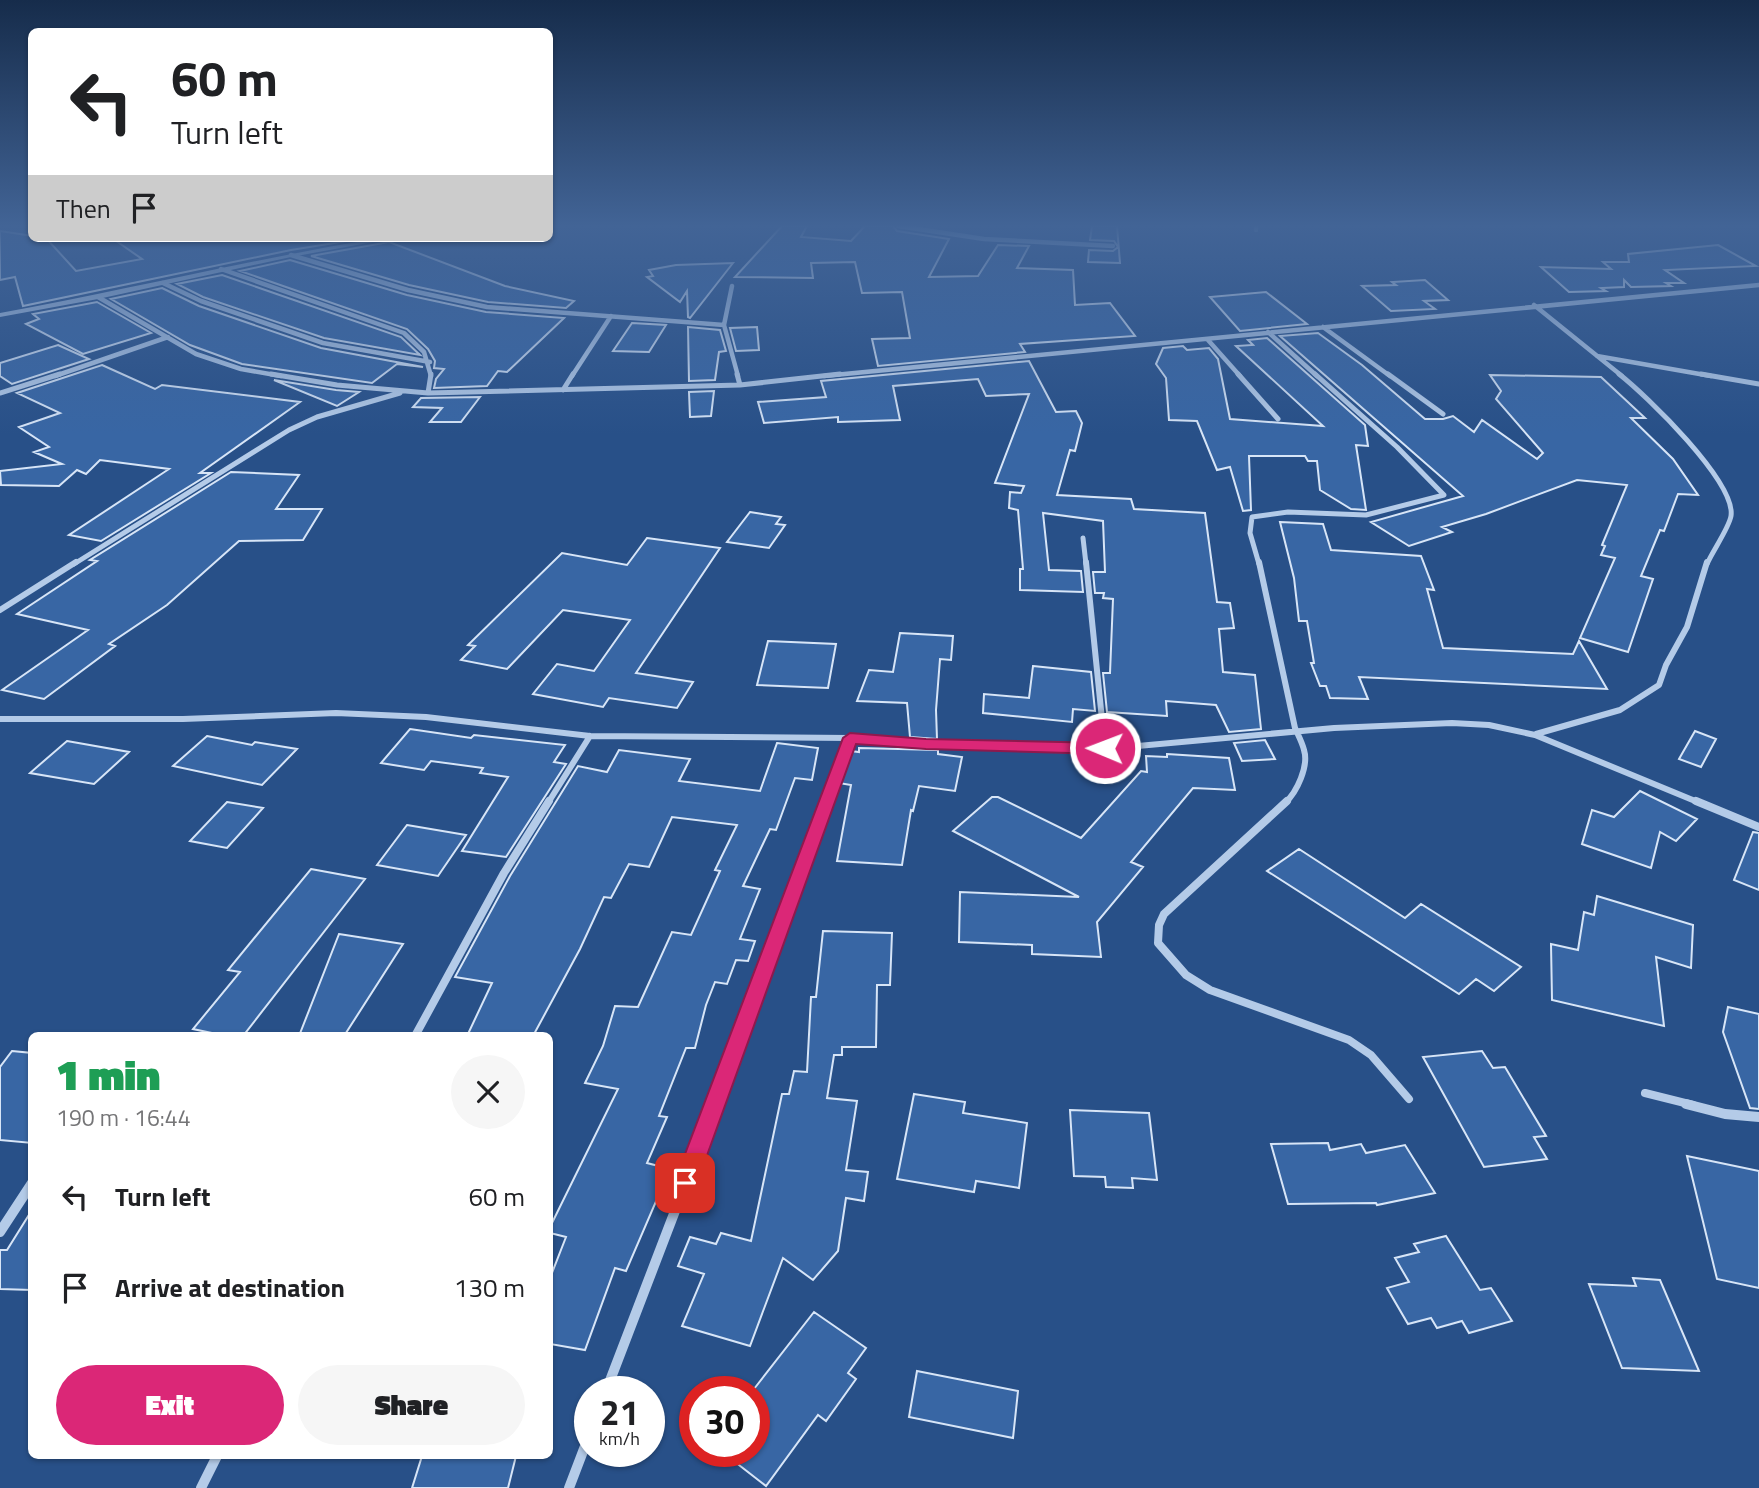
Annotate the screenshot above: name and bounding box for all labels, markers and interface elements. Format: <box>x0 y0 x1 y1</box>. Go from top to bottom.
text: 60 m <box>171 40 278 115</box>
icon: left <box>56 56 147 147</box>
text: Turn left <box>171 108 283 156</box>
text: Then <box>56 189 111 228</box>
icon: arrive <box>125 189 163 227</box>
position arrow <box>1068 711 1142 785</box>
text: 1 min <box>56 1042 160 1106</box>
button: close <box>451 1055 525 1129</box>
text: 190 m · 16:44 <box>56 1100 191 1135</box>
pin <box>655 1153 715 1213</box>
icon: arrive <box>666 1164 704 1202</box>
text: Turn left <box>115 1177 210 1216</box>
text: 60 m <box>468 1177 525 1216</box>
icon: left <box>56 1178 94 1216</box>
text: Arrive at destination <box>115 1268 345 1307</box>
text: 130 m <box>454 1268 525 1307</box>
icon: arrive <box>56 1269 94 1307</box>
button: Exit <box>56 1365 284 1445</box>
button: Share <box>298 1365 525 1445</box>
speed limit sign: 30 <box>679 1376 770 1467</box>
text: 21 <box>600 1385 639 1439</box>
text: km/h <box>599 1425 640 1452</box>

